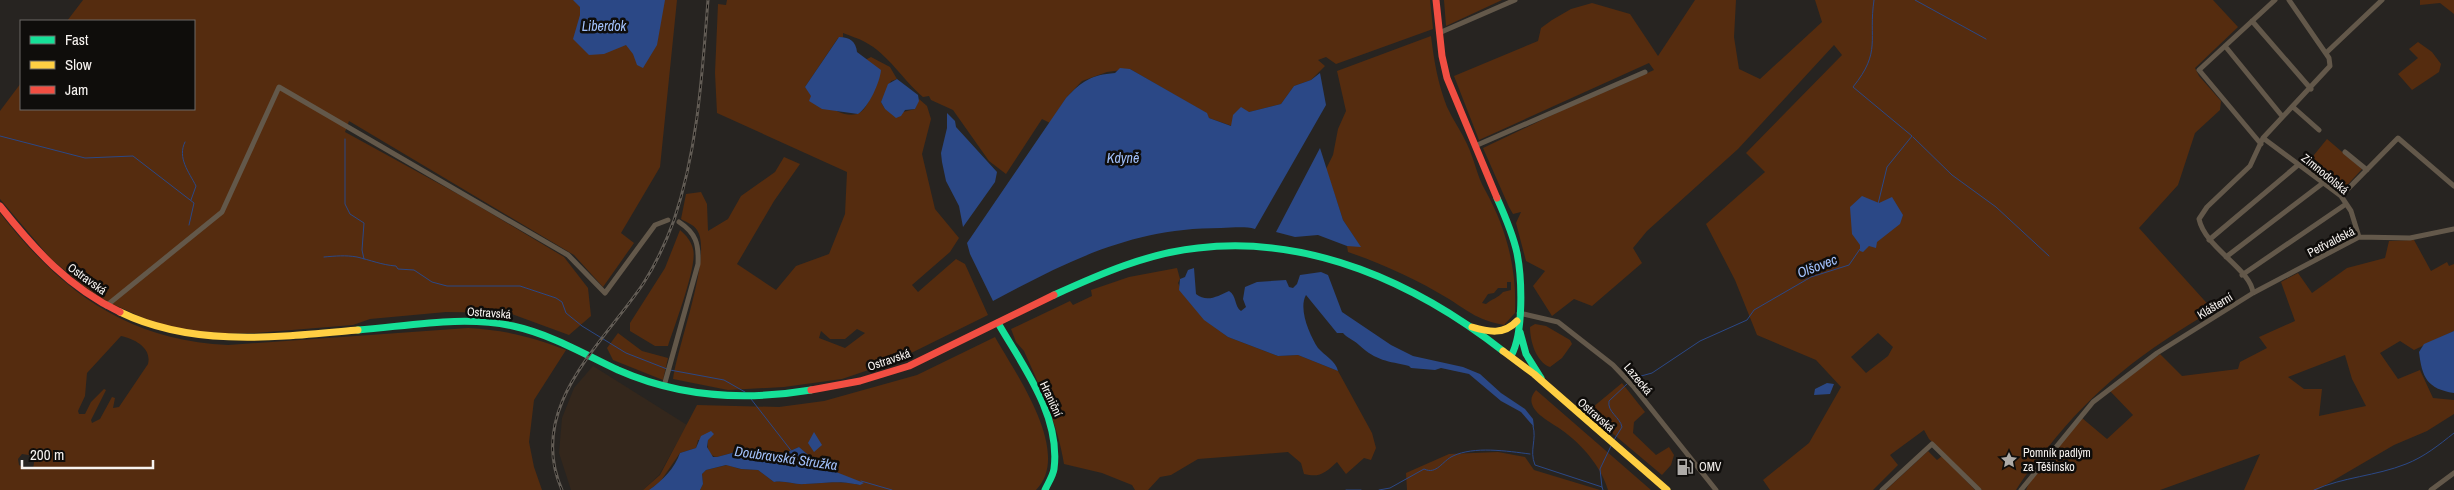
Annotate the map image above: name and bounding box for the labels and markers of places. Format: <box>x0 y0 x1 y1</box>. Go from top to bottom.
place label: Pomník padlým za Těšínsko <box>2023 445 2091 475</box>
place icon: Pomník padlým za Těšínsko <box>1999 450 2019 470</box>
fuel station icon: OMV <box>1675 457 1695 477</box>
place label: OMV <box>1699 459 1722 475</box>

